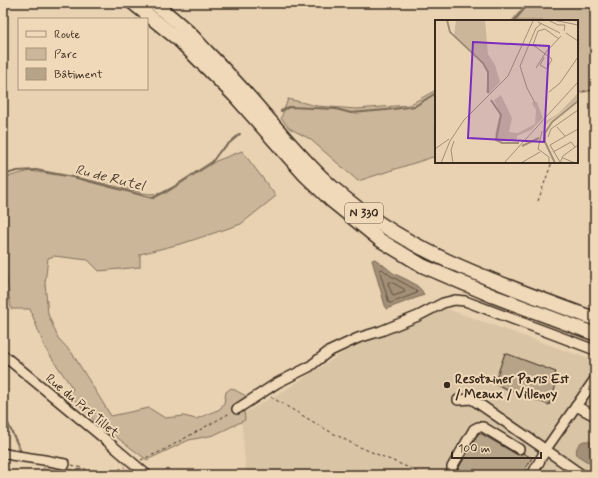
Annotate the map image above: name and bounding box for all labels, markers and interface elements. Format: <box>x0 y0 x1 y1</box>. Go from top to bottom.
legend <box>18 18 148 90</box>
inset map <box>435 20 578 163</box>
text: Route <box>54 27 80 43</box>
text: Parc <box>54 47 77 63</box>
text: Bâtiment <box>54 67 103 83</box>
water label: Ru de Rutel <box>73 161 148 196</box>
road number: N 330 <box>345 203 383 223</box>
street label: Rue du Pré Tillet <box>42 370 123 442</box>
place label: Resotainer Paris Est / Meaux / Villenoy <box>455 371 570 403</box>
marker: Resotainer Paris Est / Meaux / Villenoy <box>442 380 452 390</box>
scale bar <box>452 434 541 460</box>
text: 100 m <box>458 441 490 457</box>

